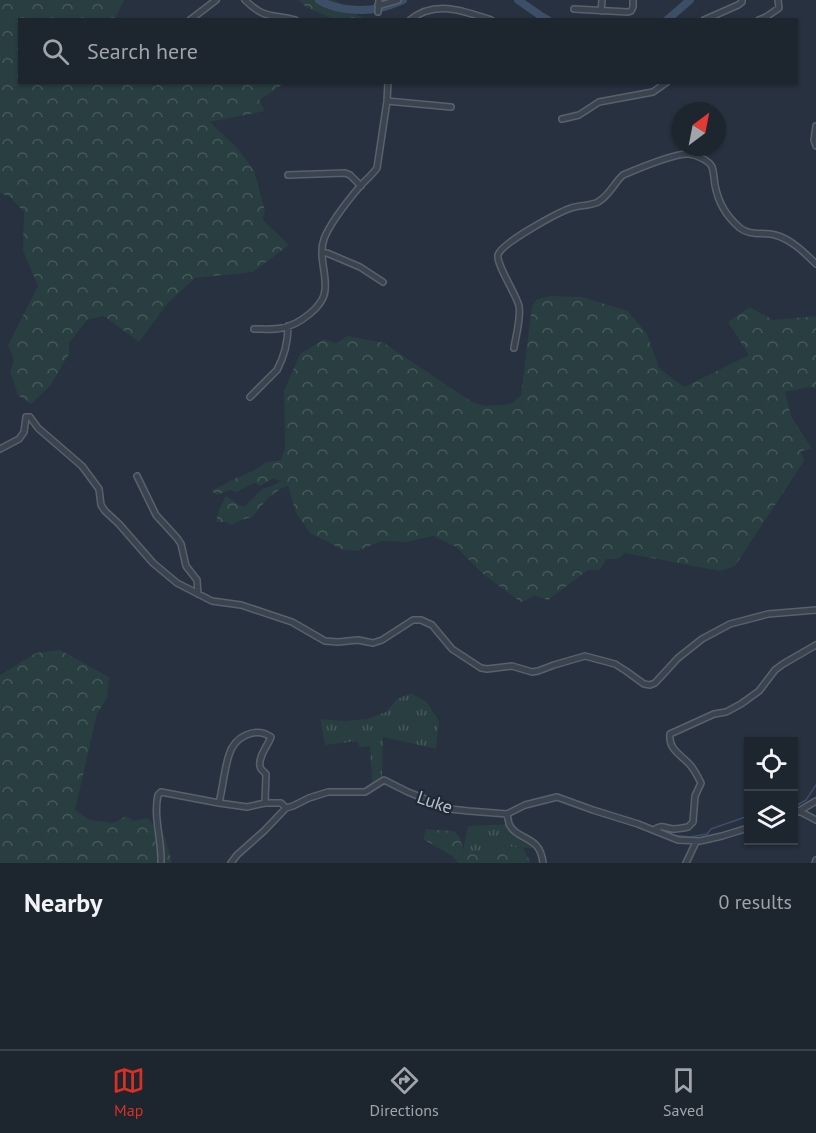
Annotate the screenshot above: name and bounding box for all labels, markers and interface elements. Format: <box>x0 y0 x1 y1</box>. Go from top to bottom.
search box <box>18 18 798 84</box>
icon: search <box>39 35 72 68</box>
text: Search here <box>87 37 198 65</box>
north arrow <box>672 102 726 156</box>
map controls <box>744 737 798 845</box>
button: locate <box>744 737 798 791</box>
street label: Luke <box>414 785 456 819</box>
button: layers <box>744 791 798 845</box>
text: Nearby <box>24 886 102 919</box>
text: 0 results <box>719 889 792 915</box>
tab: Map <box>112 1064 145 1120</box>
tab: Directions <box>370 1064 439 1120</box>
tab: Saved <box>663 1064 704 1120</box>

